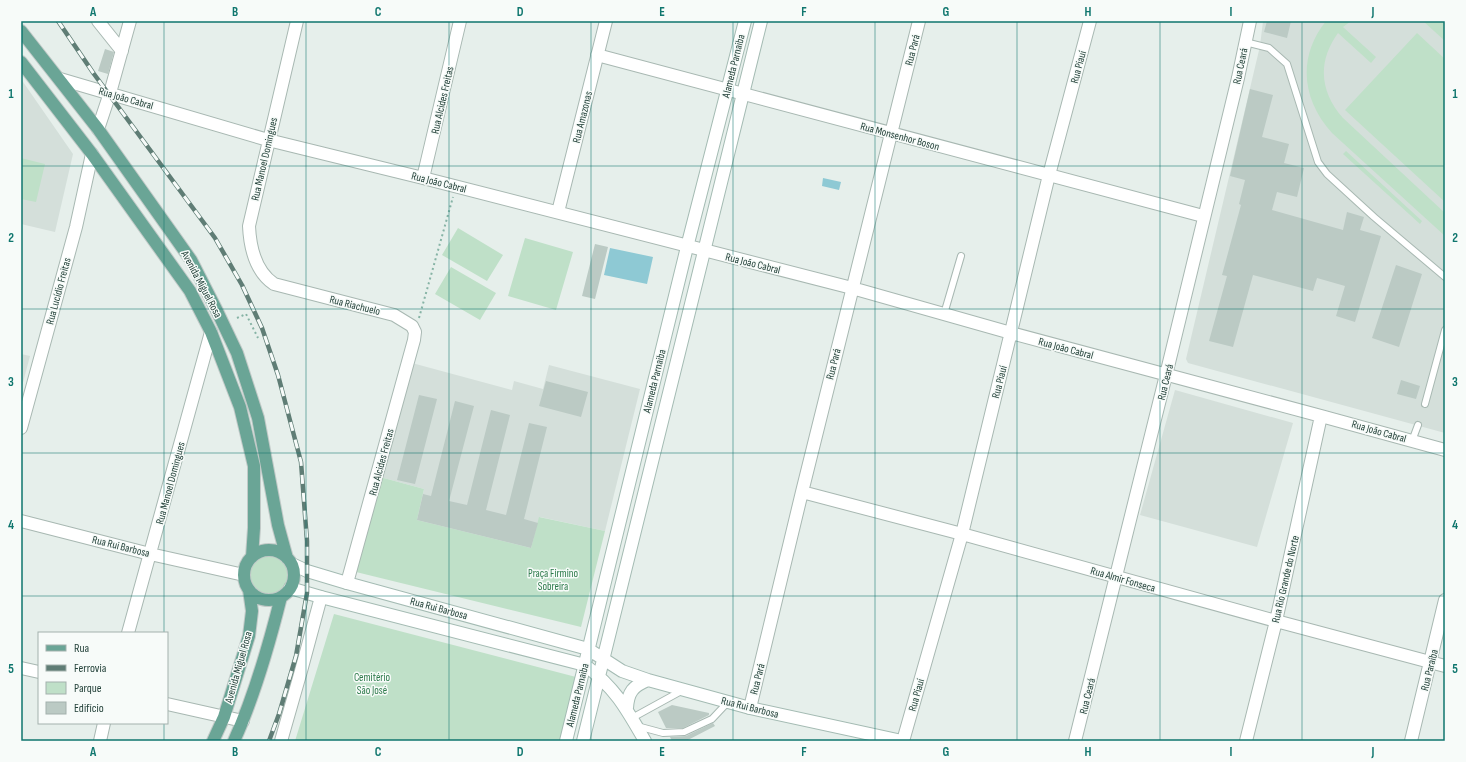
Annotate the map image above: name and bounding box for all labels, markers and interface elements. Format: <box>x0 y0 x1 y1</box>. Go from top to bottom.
text: A <box>89 4 97 20</box>
text: B <box>232 4 238 20</box>
text: C <box>375 4 382 20</box>
text: D <box>517 4 524 20</box>
text: E <box>659 4 665 20</box>
text: F <box>801 4 807 20</box>
text: G <box>943 4 950 20</box>
text: H <box>1085 4 1092 20</box>
text: I <box>1230 4 1233 20</box>
text: J <box>1371 4 1375 20</box>
street label: Alameda Parnaiba <box>719 33 748 100</box>
street label: Rua Pará <box>902 33 923 67</box>
street label: Rua Ceará <box>1230 47 1251 85</box>
street label: Rua Piauí <box>1068 48 1089 85</box>
street label: Rua Alcides Freitas <box>428 65 457 135</box>
street label: Rua João Cabral <box>97 84 155 112</box>
text: 1 <box>8 86 14 102</box>
text: 1 <box>1452 86 1458 102</box>
street label: Rua Amazonas <box>570 90 595 144</box>
street label: Rua Manoel Domingues <box>249 116 280 202</box>
street label: Rua Monsenhor Boson <box>859 120 941 153</box>
street label: Rua João Cabral <box>410 169 468 196</box>
text: 2 <box>8 230 14 246</box>
text: 2 <box>1452 230 1458 246</box>
street label: Avenida Miguel Rosa <box>178 248 225 320</box>
street label: Rua João Cabral <box>724 250 782 277</box>
street label: Rua Lucídio Freitas <box>43 256 74 326</box>
street label: Rua Riachuelo <box>328 293 382 318</box>
street label: Rua João Cabral <box>1037 335 1095 362</box>
street label: Rua Pará <box>823 347 844 381</box>
street label: Alameda Parnaiba <box>640 348 669 415</box>
street label: Rua Ceará <box>1155 363 1176 402</box>
street label: Rua Piauí <box>989 364 1010 400</box>
text: 3 <box>8 374 14 390</box>
text: 3 <box>1452 374 1458 390</box>
street label: Rua João Cabral <box>1350 417 1408 445</box>
street label: Rua Alcides Freitas <box>366 427 397 497</box>
street label: Rua Manoel Domingues <box>153 440 188 526</box>
text: 4 <box>8 517 14 533</box>
text: 4 <box>1452 517 1458 533</box>
street label: Rua Rui Barbosa <box>91 533 151 560</box>
street label: Rua Rio Grande do Norte <box>1269 534 1302 624</box>
street label: Rua Almir Fonseca <box>1089 564 1157 595</box>
park label: Praça Firmino Sobreira <box>528 567 578 593</box>
street label: Rua Rui Barbosa <box>409 595 469 622</box>
street label: Avenida Miguel Rosa <box>222 630 255 705</box>
legend <box>38 632 168 724</box>
text: Rua <box>74 641 90 656</box>
street label: Rua Paraíba <box>1418 648 1441 692</box>
text: 5 <box>8 661 14 677</box>
text: Ferrovia <box>74 661 107 676</box>
text: 5 <box>1452 661 1458 677</box>
street label: Alameda Parnaiba <box>563 662 592 729</box>
street label: Rua Pará <box>747 662 768 696</box>
park label: Cemitério São José <box>354 671 391 697</box>
street label: Rua Piauí <box>906 676 928 713</box>
street label: Rua Ceará <box>1077 677 1098 716</box>
text: Parque <box>74 681 102 696</box>
street label: Rua Rui Barbosa <box>720 694 780 721</box>
text: Edifício <box>74 701 104 716</box>
text: A <box>89 744 97 760</box>
text: B <box>232 744 238 760</box>
text: C <box>375 744 382 760</box>
text: D <box>517 744 524 760</box>
text: E <box>659 744 665 760</box>
text: F <box>801 744 807 760</box>
text: G <box>943 744 950 760</box>
text: H <box>1085 744 1092 760</box>
text: I <box>1230 744 1233 760</box>
text: J <box>1371 744 1375 760</box>

